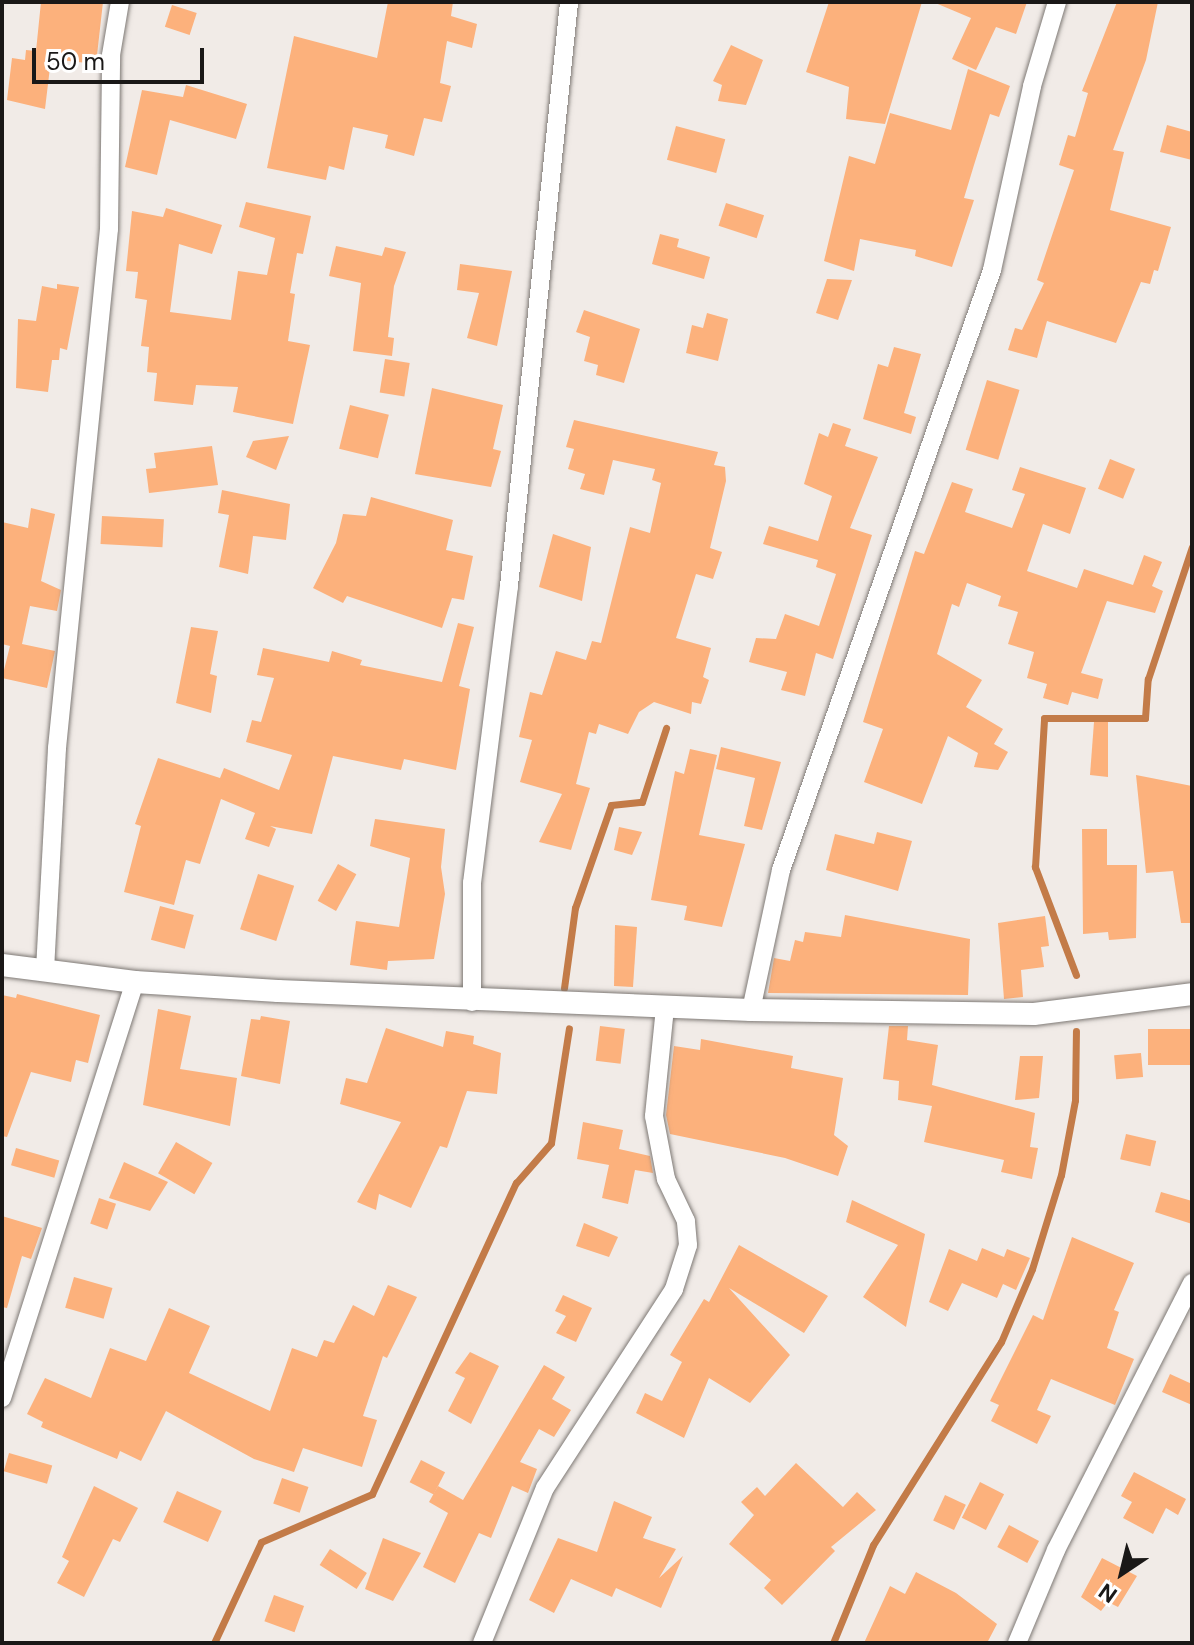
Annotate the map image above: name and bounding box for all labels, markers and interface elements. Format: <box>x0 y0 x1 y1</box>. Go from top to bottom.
scale bar <box>36 32 208 82</box>
text: 50 m <box>46 46 105 77</box>
north arrow <box>1082 1533 1162 1613</box>
text: N <box>1093 1577 1123 1610</box>

